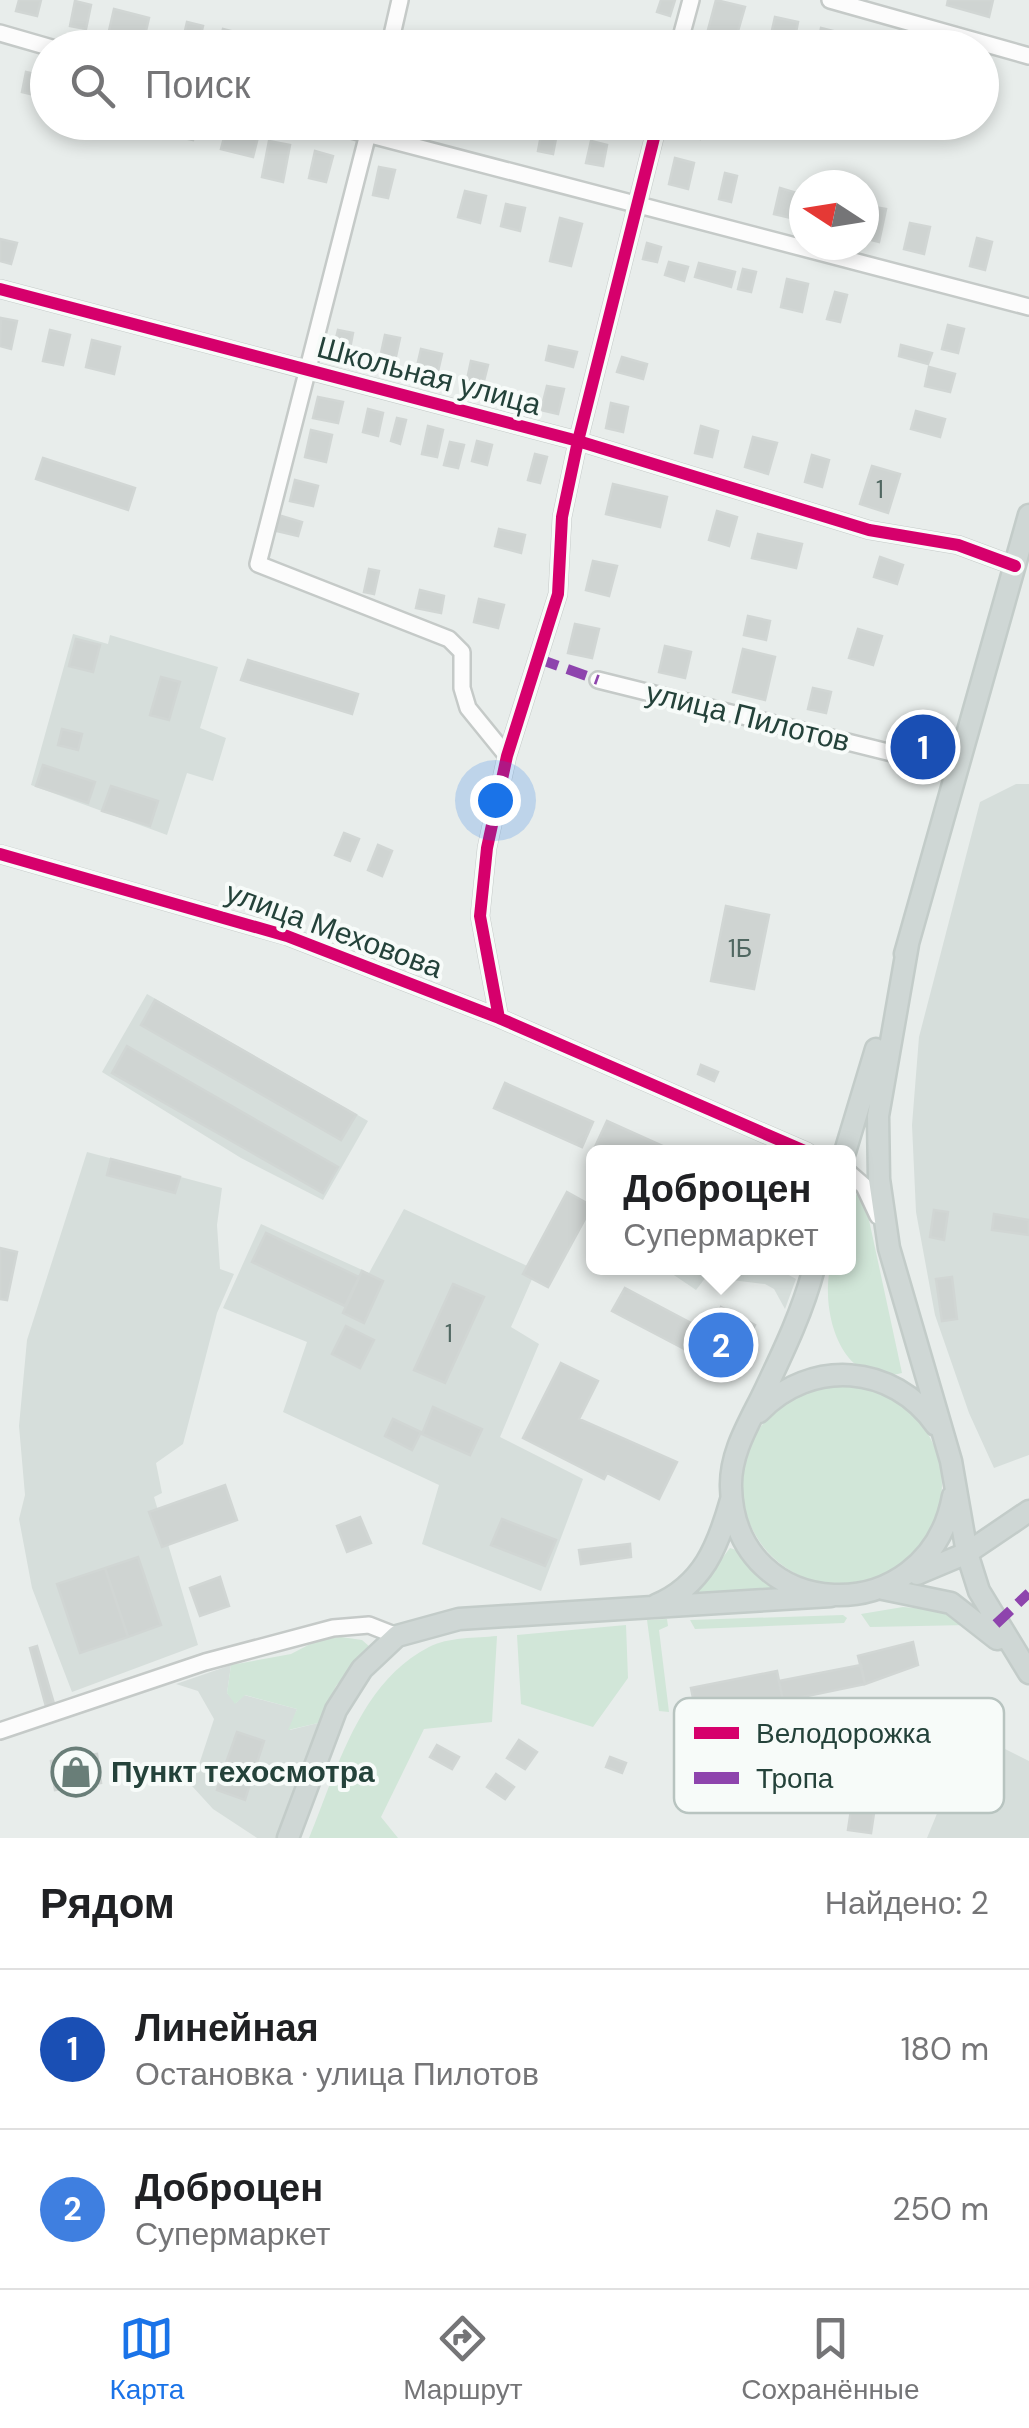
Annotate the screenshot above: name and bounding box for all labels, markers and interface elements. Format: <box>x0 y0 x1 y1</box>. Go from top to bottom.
search box <box>30 30 999 140</box>
icon: search <box>65 58 120 113</box>
text: Поиск <box>145 60 250 110</box>
north arrow <box>789 170 879 260</box>
street label: Школьная улица <box>313 327 546 424</box>
house number: 1 <box>876 473 884 506</box>
street label: улица Пилотов <box>642 672 854 761</box>
pin: 1 <box>890 710 956 784</box>
your location <box>470 775 521 826</box>
street label: улица Меховова <box>221 872 448 987</box>
house number: 1Б <box>728 932 752 965</box>
popup <box>586 1145 856 1275</box>
text: Доброцен <box>623 1164 811 1214</box>
text: Супермаркет <box>623 1214 819 1256</box>
pin: 2 <box>688 1308 754 1382</box>
house number: 1 <box>445 1317 453 1350</box>
legend <box>674 1698 1004 1813</box>
text: Велодорожка <box>756 1715 931 1752</box>
shop icon: Пункт техосмотра <box>50 1746 102 1798</box>
place label: Пункт техосмотра <box>111 1752 375 1791</box>
text: Тропа <box>756 1760 834 1797</box>
text: Рядом <box>40 1876 175 1931</box>
text: Найдено: 2 <box>825 1882 989 1924</box>
text: Линейная <box>135 2003 319 2053</box>
text: 1 <box>67 2028 78 2070</box>
text: 180 m <box>901 2028 989 2070</box>
text: Остановка · улица Пилотов <box>135 2053 539 2095</box>
text: Доброцен <box>135 2163 323 2213</box>
text: 2 <box>63 2188 82 2230</box>
text: 250 m <box>892 2188 989 2230</box>
text: Супермаркет <box>135 2213 330 2255</box>
tab: Карта <box>109 2311 184 2408</box>
tab: Маршрут <box>403 2311 522 2408</box>
tab: Сохранённые <box>741 2311 920 2408</box>

